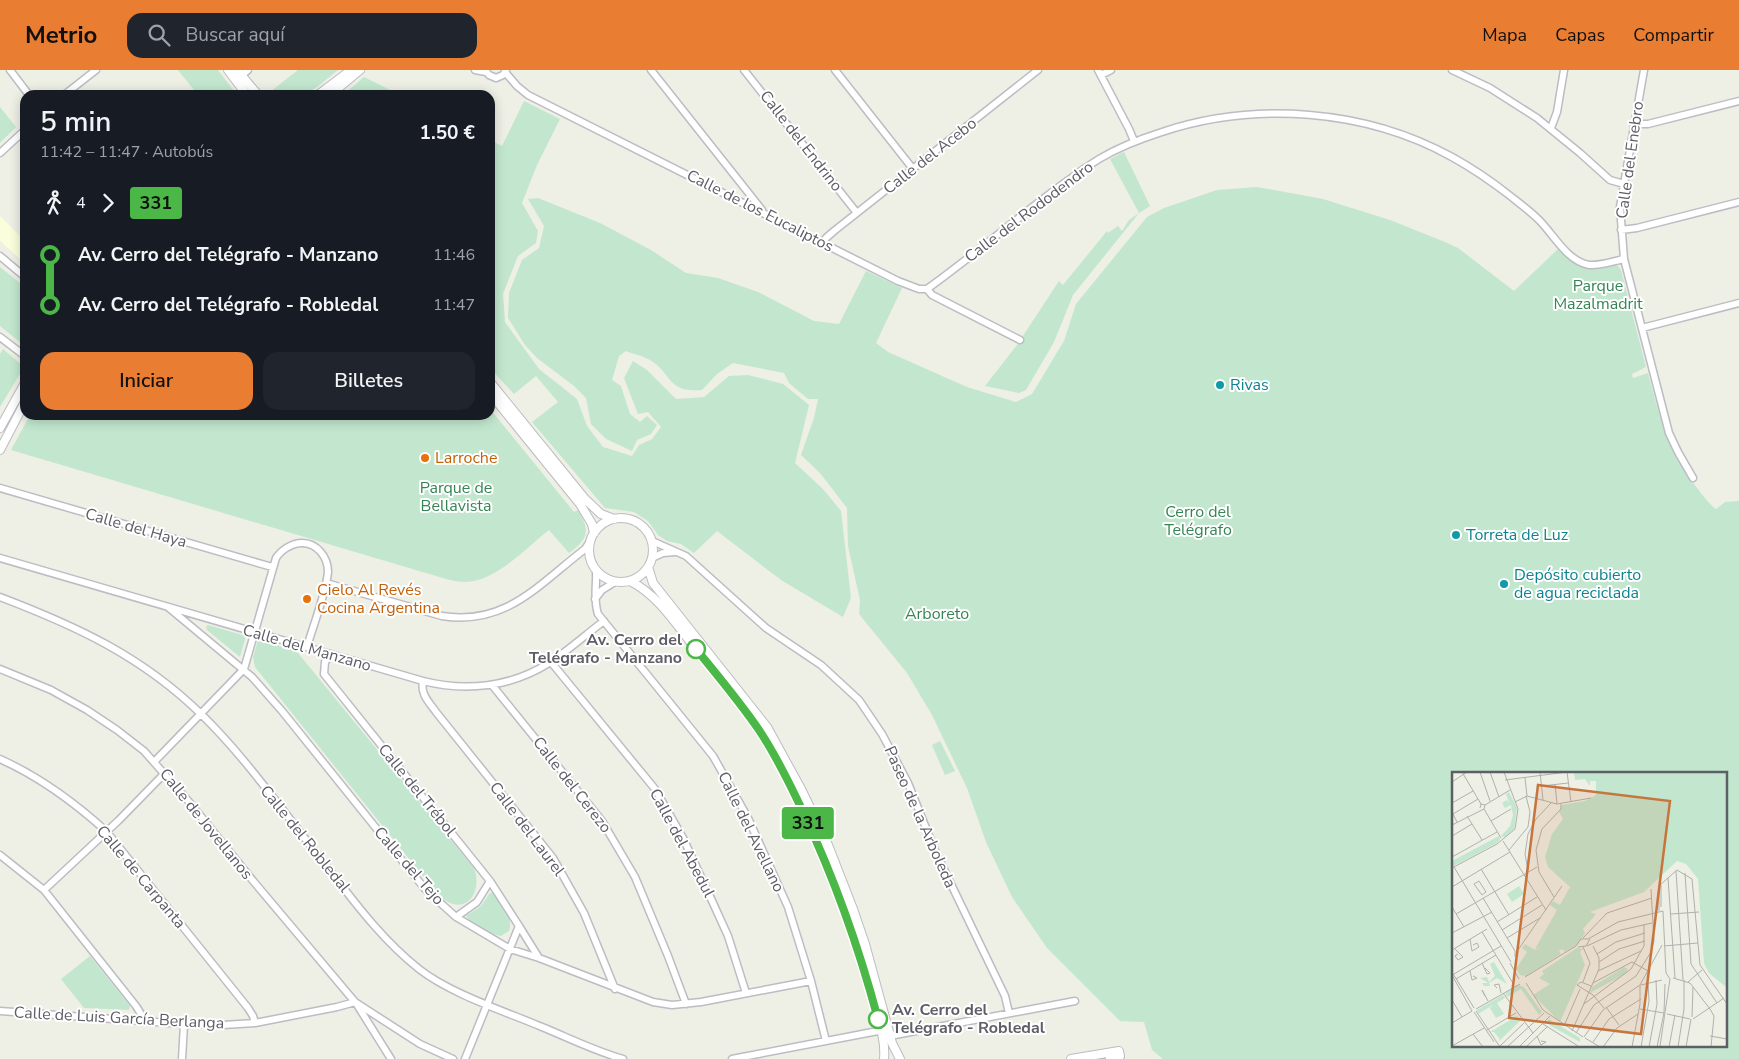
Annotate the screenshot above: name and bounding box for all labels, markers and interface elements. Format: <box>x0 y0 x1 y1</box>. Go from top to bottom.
search box <box>127 13 477 58</box>
text: Metrio <box>25 19 97 51</box>
icon: search <box>145 21 173 49</box>
text: Buscar aquí <box>185 22 285 48</box>
text: Mapa <box>1482 23 1527 47</box>
text: Capas <box>1555 23 1605 47</box>
text: Compartir <box>1633 23 1714 47</box>
street label: Calle del Endrino <box>755 86 848 196</box>
street label: Calle del Enebro <box>1611 100 1649 220</box>
text: 5 min <box>40 103 111 141</box>
street label: Calle del Acebo <box>879 112 981 200</box>
text: 1.50 € <box>420 120 475 146</box>
text: 11:42 – 11:47 · Autobús <box>40 141 213 163</box>
street label: Calle del Rododendro <box>960 156 1098 268</box>
street label: Calle de los Eucaliptos <box>683 164 837 258</box>
icon: walk <box>40 189 68 217</box>
icon: forward <box>94 189 122 217</box>
text: 331 <box>140 191 172 215</box>
text: 4 <box>76 192 86 214</box>
text: Av. Cerro del Telégrafo - Manzano <box>78 242 378 268</box>
text: 11:46 <box>433 244 475 266</box>
park label: Parque Mazalmadrit <box>1553 275 1643 315</box>
text: Av. Cerro del Telégrafo - Robledal <box>78 292 378 318</box>
text: 11:47 <box>433 294 475 316</box>
button: Iniciar <box>40 352 253 410</box>
button: Billetes <box>263 352 475 410</box>
place label: Rivas <box>1230 374 1269 396</box>
marker: Rivas <box>1214 379 1226 391</box>
place label: Larroche <box>435 447 497 469</box>
marker: Larroche <box>419 452 431 464</box>
park label: Parque de Bellavista <box>420 477 492 517</box>
park label: Cerro del Telégrafo <box>1164 501 1232 541</box>
street label: Calle del Haya <box>83 503 189 553</box>
place label: Torreta de Luz <box>1466 524 1568 546</box>
marker: Torreta de Luz <box>1450 529 1462 541</box>
place label: Depósito cubierto de agua reciclada <box>1514 564 1641 604</box>
marker: Depósito cubierto de agua reciclada <box>1498 578 1510 590</box>
place label: Cielo Al Revés Cocina Argentina <box>317 579 440 619</box>
marker: Cielo Al Revés Cocina Argentina <box>301 593 313 605</box>
park label: Arboreto <box>905 603 969 625</box>
street label: Calle del Manzano <box>240 619 374 677</box>
place label: Av. Cerro del Telégrafo - Manzano <box>529 629 682 669</box>
marker: Av. Cerro del Telégrafo - Manzano <box>686 639 706 659</box>
street label: Calle del Cerezo <box>527 732 617 838</box>
street label: Calle del Trébol <box>373 739 461 841</box>
street label: Paseo de la Arboleda <box>879 742 961 892</box>
street label: Calle de Jovellanos <box>154 764 258 884</box>
street label: Calle del Avellano <box>712 768 790 896</box>
inset map <box>1452 772 1726 1046</box>
street label: Calle del Laurel <box>484 777 570 881</box>
street label: Calle del Robledal <box>255 781 355 897</box>
street label: Calle del Abedul <box>644 785 720 901</box>
line badge: 331 <box>779 807 837 839</box>
text: 331 <box>792 811 824 835</box>
street label: Calle de Carpanta <box>91 821 191 933</box>
street label: Calle del Tejo <box>369 822 449 910</box>
place label: Av. Cerro del Telégrafo - Robledal <box>892 999 1045 1039</box>
street label: Calle de Luis García Berlanga <box>13 1002 225 1034</box>
marker: Av. Cerro del Telégrafo - Robledal <box>868 1009 888 1029</box>

